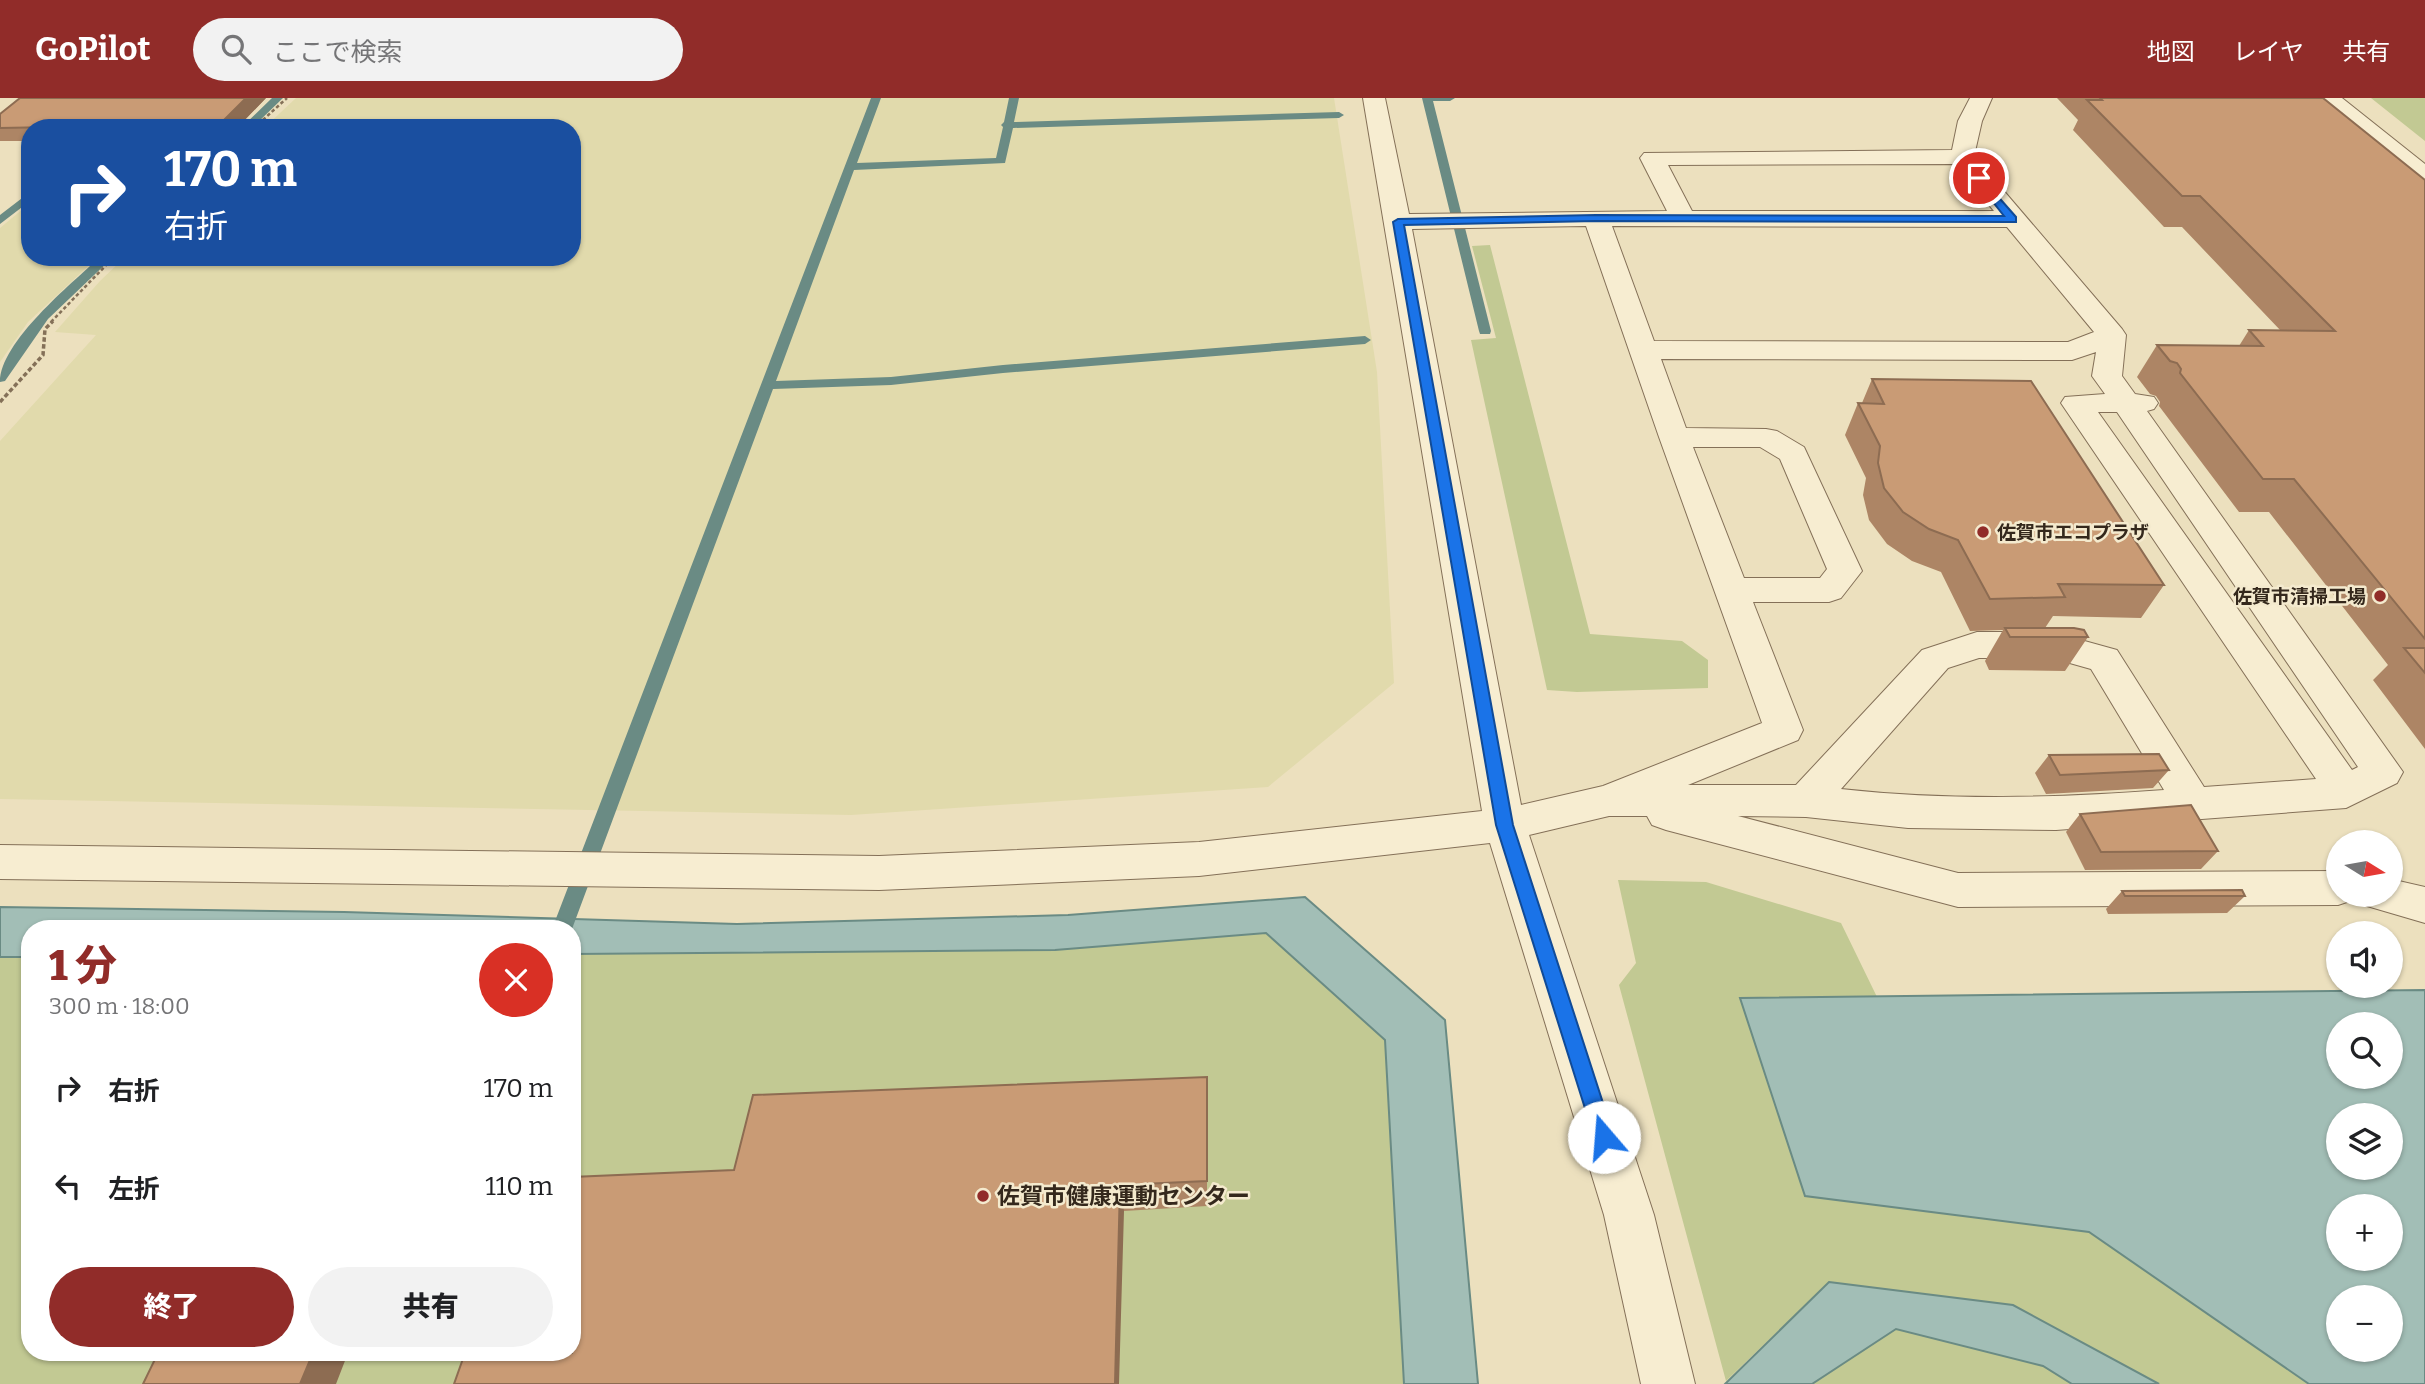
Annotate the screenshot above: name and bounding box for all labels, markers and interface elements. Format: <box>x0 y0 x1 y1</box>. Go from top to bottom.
search box <box>193 18 683 81</box>
text: GoPilot <box>35 29 151 69</box>
icon: search <box>217 30 255 68</box>
text: ここで検索 <box>273 37 403 68</box>
text: 地図 <box>2147 38 2195 66</box>
text: レイヤ <box>2233 38 2304 66</box>
text: 共有 <box>2342 38 2390 66</box>
text: 170 m <box>164 140 297 199</box>
icon: right <box>49 147 140 238</box>
pin <box>1949 148 2009 208</box>
icon: arrive <box>1960 159 1998 197</box>
text: 右折 <box>164 207 228 245</box>
place label: 佐賀市エコプラザ <box>1997 521 2149 544</box>
marker: 佐賀市エコプラザ <box>1975 524 1991 540</box>
place label: 佐賀市清掃工場 <box>2233 585 2366 608</box>
marker: 佐賀市清掃工場 <box>2372 588 2388 604</box>
north arrow <box>2326 830 2403 906</box>
map controls <box>2326 830 2403 1362</box>
button: sound <box>2326 921 2403 998</box>
text: 1 分 <box>49 941 117 991</box>
button: close <box>479 943 553 1017</box>
text: 300 m · 18:00 <box>49 992 190 1020</box>
button: search <box>2326 1012 2403 1089</box>
icon: right <box>49 1069 87 1107</box>
text: 170 m <box>483 1073 553 1104</box>
text: 右折 <box>108 1076 160 1107</box>
position arrow <box>1567 1100 1641 1174</box>
button: layers <box>2326 1103 2403 1180</box>
icon: left <box>49 1167 87 1205</box>
text: 110 m <box>485 1171 553 1202</box>
text: 左折 <box>108 1174 160 1205</box>
place label: 佐賀市健康運動センター <box>997 1182 1250 1210</box>
marker: 佐賀市健康運動センター <box>975 1188 991 1204</box>
button: + <box>2326 1194 2403 1271</box>
button: 終了 <box>49 1267 294 1347</box>
button: 共有 <box>308 1267 553 1347</box>
button: − <box>2326 1285 2403 1362</box>

